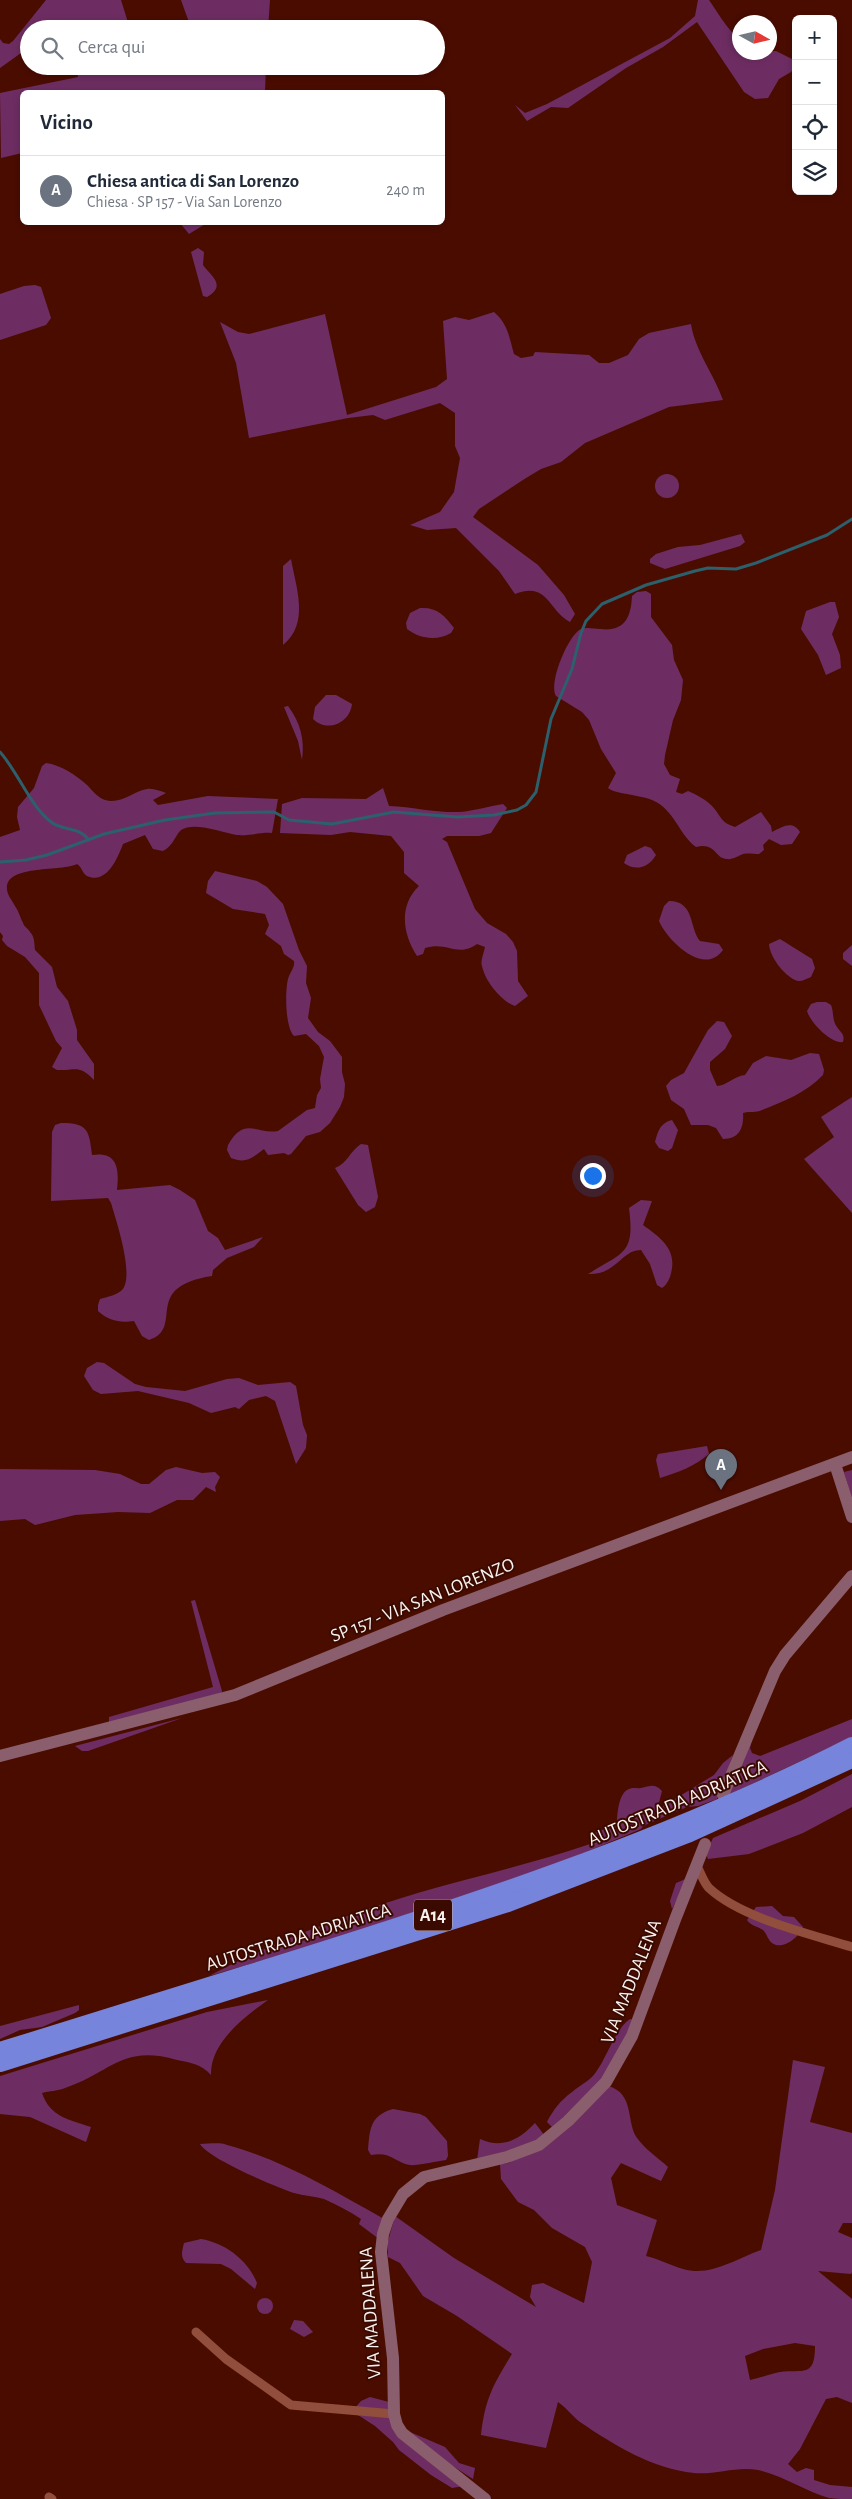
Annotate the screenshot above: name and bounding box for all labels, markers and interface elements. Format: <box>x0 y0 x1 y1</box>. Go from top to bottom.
north arrow <box>732 15 777 60</box>
map controls <box>792 15 837 195</box>
button: + <box>792 15 837 60</box>
search box <box>20 20 445 75</box>
icon: search <box>38 34 66 62</box>
text: Cerca qui <box>78 38 145 57</box>
button: − <box>792 60 837 105</box>
button: locate <box>792 105 837 150</box>
text: Vicino <box>40 112 93 133</box>
button: layers <box>792 150 837 195</box>
text: Chiesa antica di San Lorenzo <box>87 172 299 191</box>
text: A <box>51 182 61 198</box>
text: 240 m <box>386 182 425 198</box>
text: Chiesa · SP 157 - Via San Lorenzo <box>87 194 282 210</box>
your location <box>580 1163 606 1189</box>
pin: A <box>705 1449 737 1490</box>
street label: SP 157 - VIA SAN LORENZO <box>328 1555 517 1646</box>
street label: AUTOSTRADA ADRIATICA <box>585 1757 770 1850</box>
street label: AUTOSTRADA ADRIATICA <box>204 1900 393 1975</box>
road number: A14 <box>414 1900 452 1930</box>
street label: VIA MADDALENA <box>598 1917 665 2046</box>
street label: VIA MADDALENA <box>356 2246 385 2379</box>

